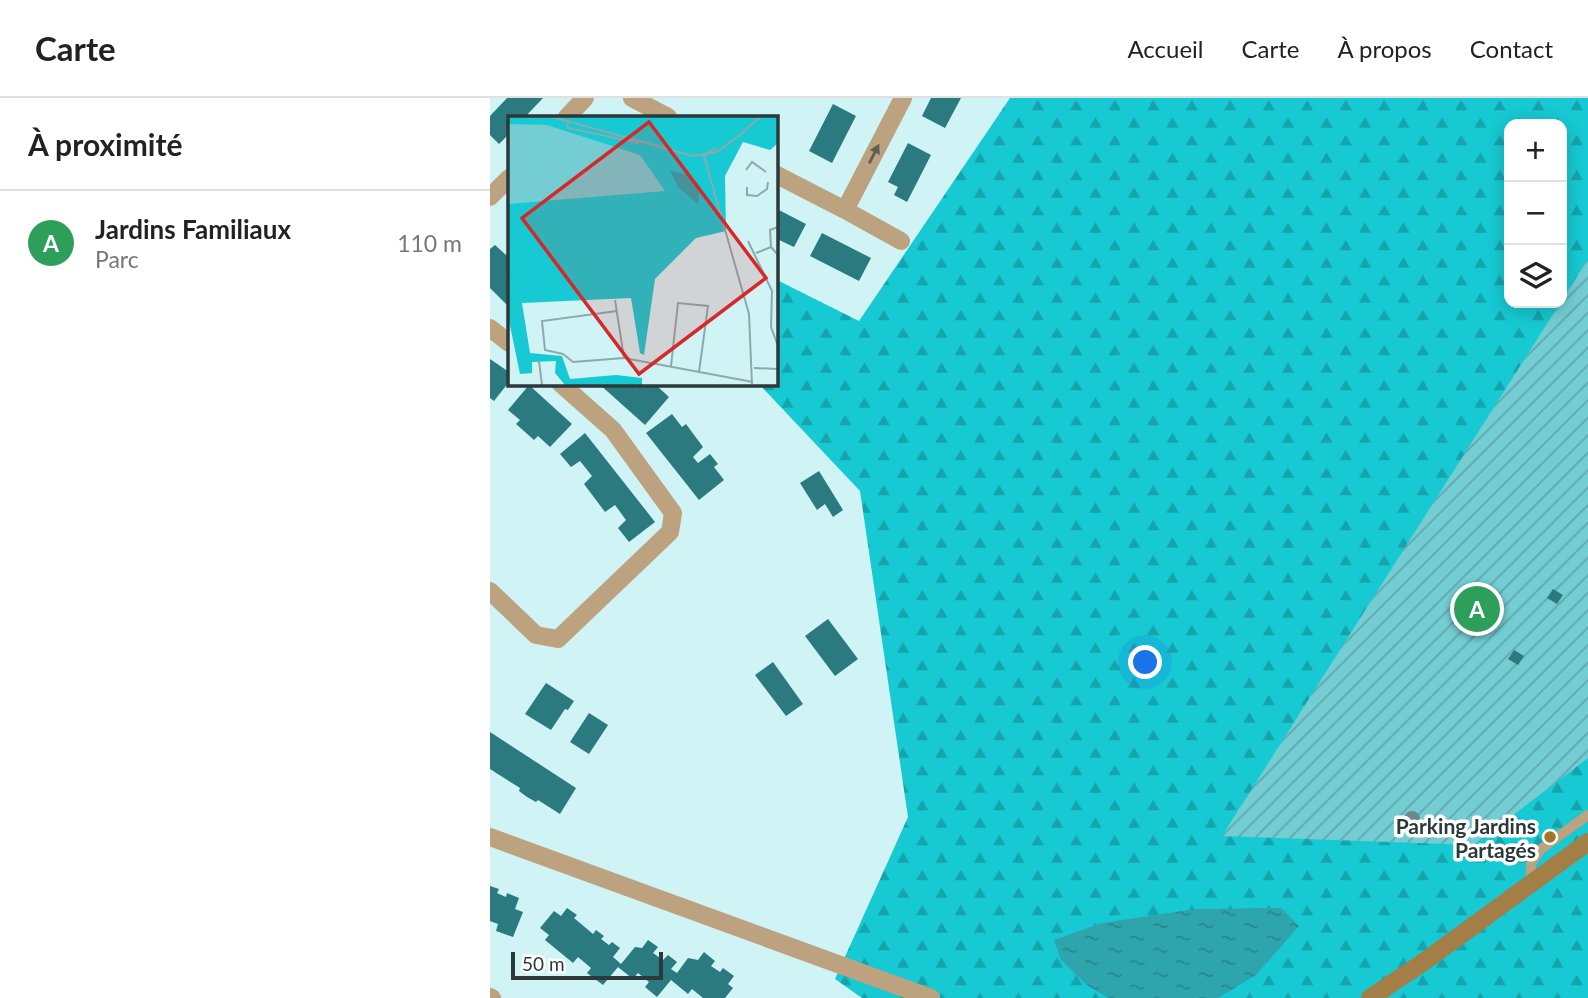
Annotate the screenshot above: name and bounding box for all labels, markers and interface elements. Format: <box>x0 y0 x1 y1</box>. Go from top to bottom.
text: Carte <box>35 28 116 68</box>
text: Accueil <box>1127 34 1203 63</box>
text: Carte <box>1241 34 1299 63</box>
text: À propos <box>1337 34 1432 63</box>
text: Contact <box>1470 34 1553 63</box>
inset map <box>508 116 777 385</box>
map controls <box>1504 119 1567 308</box>
button: + <box>1504 119 1567 182</box>
text: À proximité <box>28 126 183 162</box>
one-way arrow <box>869 144 880 164</box>
button: − <box>1504 182 1567 245</box>
text: Jardins Familiaux <box>95 213 291 245</box>
text: A <box>43 229 59 257</box>
text: 110 m <box>397 229 462 257</box>
text: Parc <box>95 245 139 273</box>
button: layers <box>1504 245 1567 308</box>
pin: A <box>1454 583 1500 635</box>
your location <box>1128 645 1162 679</box>
place label: Parking Jardins Partagés <box>1396 813 1536 862</box>
marker: Parking Jardins Partagés <box>1542 829 1558 845</box>
scale bar <box>511 949 663 981</box>
text: 50 m <box>522 952 565 975</box>

